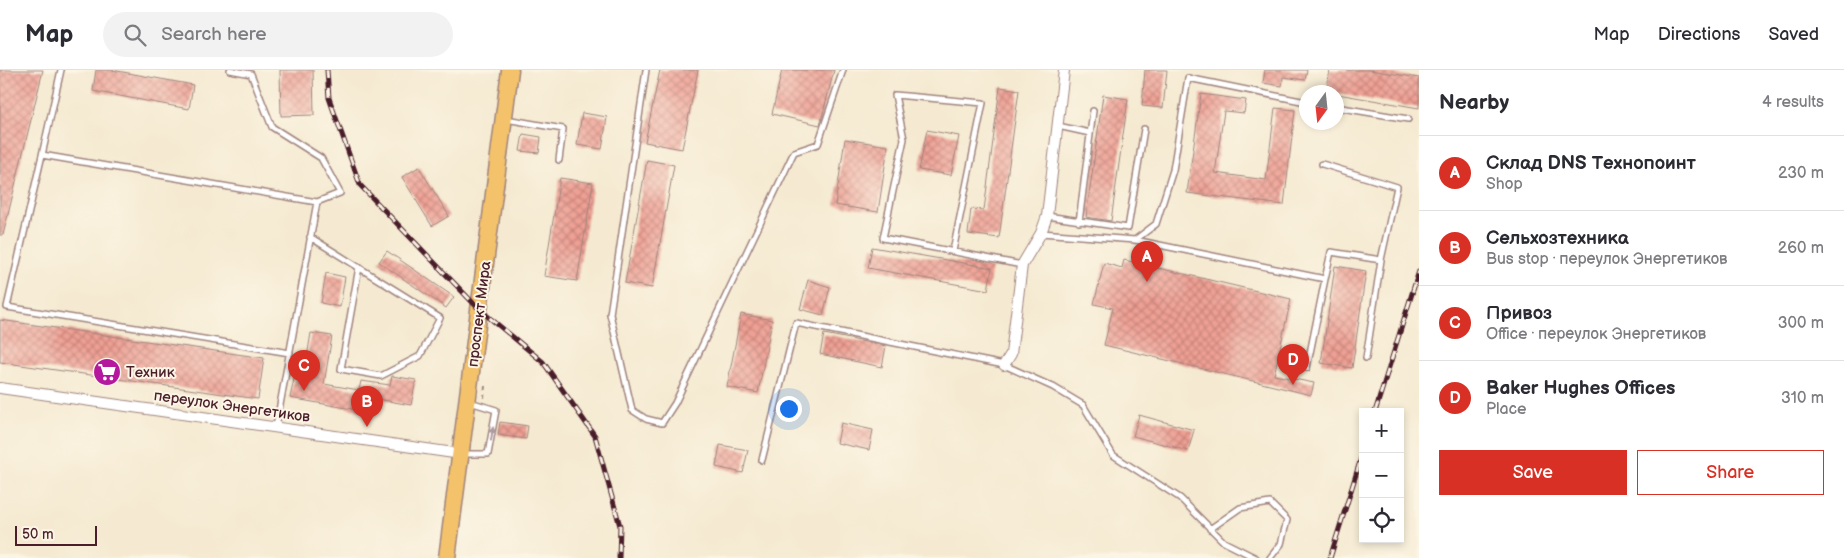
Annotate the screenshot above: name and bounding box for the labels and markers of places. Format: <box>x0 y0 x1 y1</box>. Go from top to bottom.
pin: A <box>1131 241 1163 282</box>
pin: D <box>1277 344 1309 385</box>
pin: C <box>288 350 320 391</box>
supermarket icon: Техник <box>92 357 122 387</box>
place label: Техник <box>126 363 175 382</box>
pin: B <box>351 386 383 427</box>

